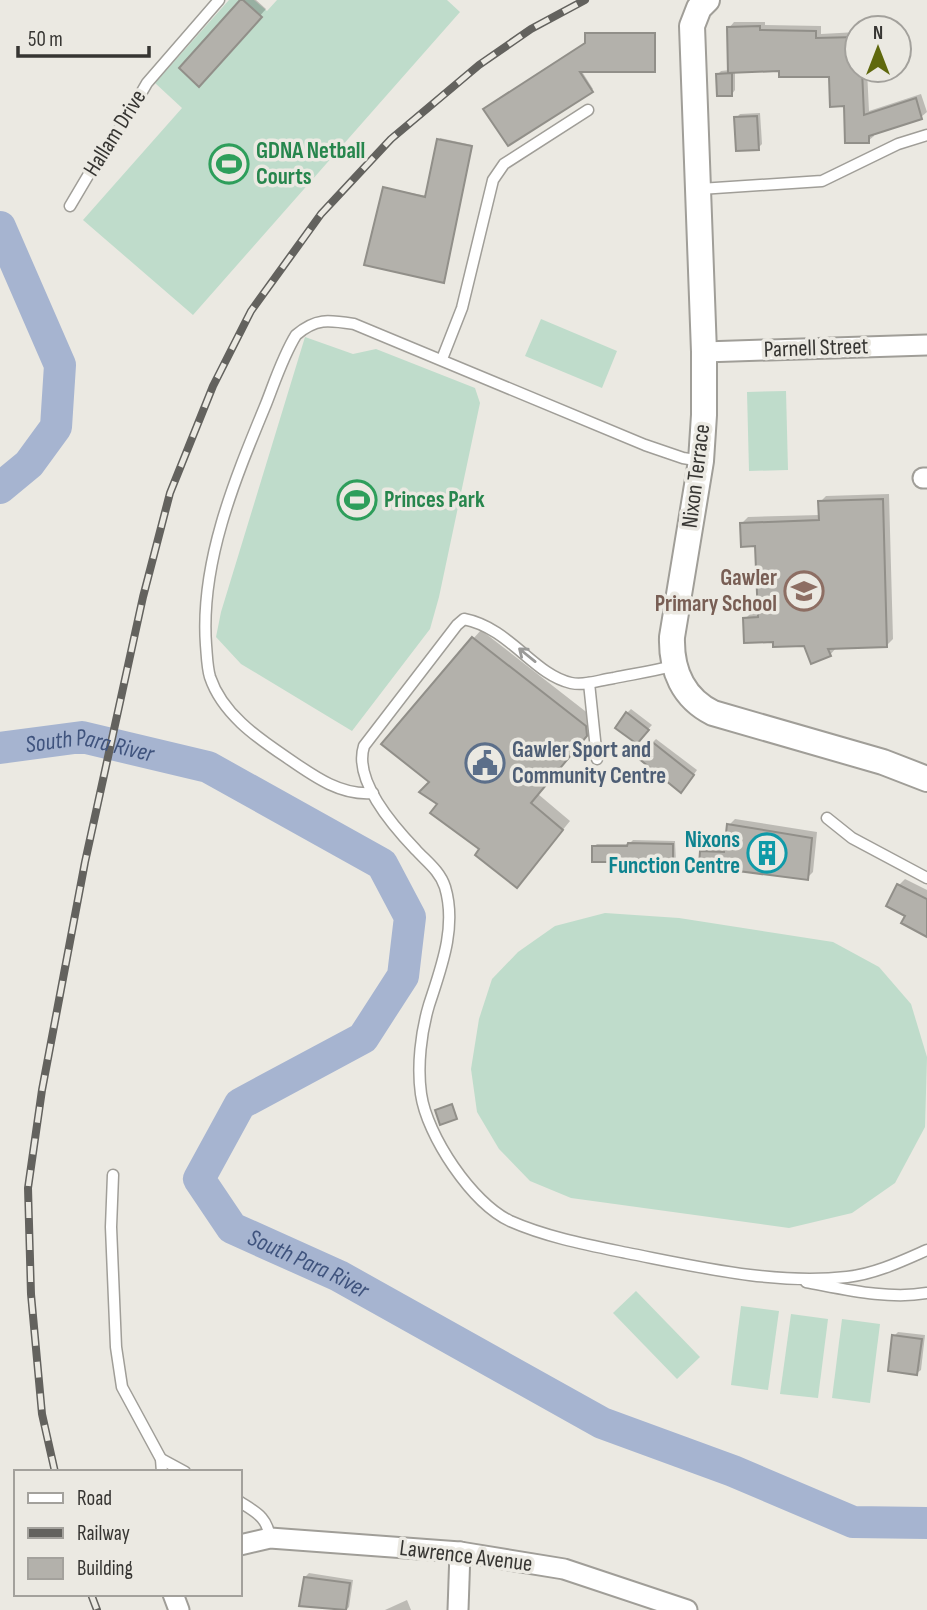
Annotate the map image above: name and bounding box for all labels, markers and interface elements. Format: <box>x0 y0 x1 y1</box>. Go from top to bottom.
scale bar <box>18 14 149 58</box>
north arrow <box>843 14 913 84</box>
text: N <box>873 22 883 45</box>
text: 50 m <box>28 27 63 52</box>
street label: Hallam Drive <box>78 85 152 181</box>
place label: GDNA Netball Courts <box>256 137 365 191</box>
sports icon: GDNA Netball Courts <box>208 143 250 185</box>
street label: Parnell Street <box>763 332 869 364</box>
street label: Nixon Terrace <box>676 422 716 530</box>
sports icon: Princes Park <box>336 479 378 521</box>
place label: Princes Park <box>384 486 485 514</box>
place label: Gawler Primary School <box>655 564 777 618</box>
school or university icon: Gawler Primary School <box>783 570 825 612</box>
one-way arrow <box>519 647 537 663</box>
water label: South Para River <box>24 722 158 768</box>
place label: Gawler Sport and Community Centre <box>512 736 666 790</box>
public building icon: Gawler Sport and Community Centre <box>464 742 506 784</box>
place label: Nixons Function Centre <box>609 826 740 880</box>
building icon: Nixons Function Centre <box>746 832 788 874</box>
water label: South Para River <box>243 1223 375 1305</box>
legend <box>14 1470 242 1596</box>
text: Road <box>77 1486 112 1511</box>
text: Railway <box>77 1521 130 1546</box>
street label: Lawrence Avenue <box>398 1534 534 1578</box>
text: Building <box>77 1556 133 1581</box>

